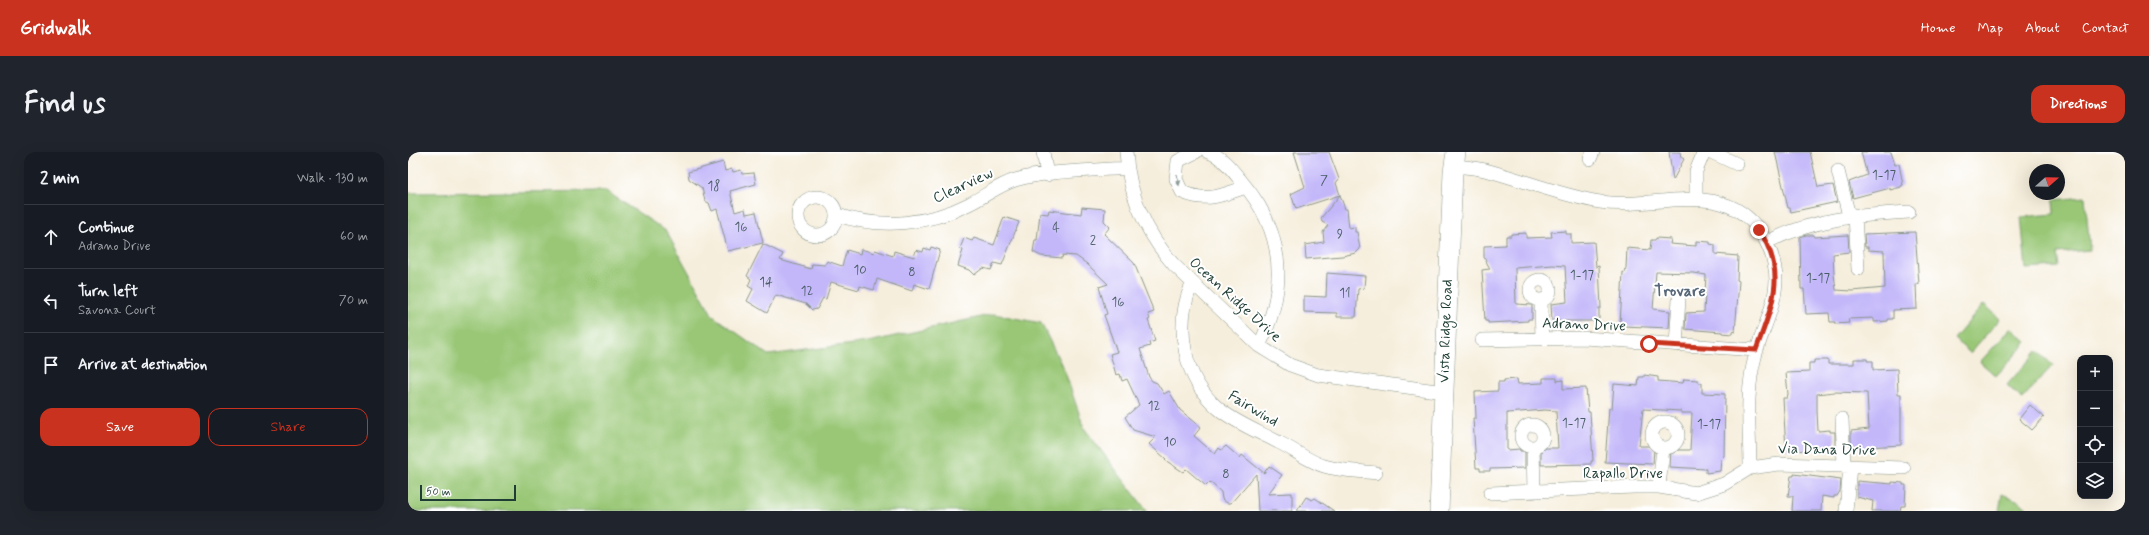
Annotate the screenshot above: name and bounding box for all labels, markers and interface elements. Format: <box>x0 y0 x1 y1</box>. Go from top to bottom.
text: Gridwalk <box>20 16 91 41</box>
text: Home <box>1921 19 1955 37</box>
text: Map <box>1977 19 2003 37</box>
text: About <box>2025 19 2060 37</box>
text: Contact <box>2082 19 2129 37</box>
button: Directions <box>2031 85 2125 123</box>
text: Find us <box>24 86 105 123</box>
street label: Clearview <box>930 163 996 209</box>
north arrow <box>2029 164 2065 200</box>
text: 2 min <box>40 167 80 189</box>
house number: 1-17 <box>1872 167 1896 184</box>
text: Walk · 130 m <box>297 170 368 187</box>
house number: 7 <box>1320 172 1328 189</box>
one-way arrow <box>1176 174 1182 186</box>
house number: 18 <box>708 178 720 195</box>
text: Continue <box>78 218 134 238</box>
house number: 16 <box>734 219 748 236</box>
house number: 4 <box>1052 220 1060 237</box>
route end <box>1750 221 1768 239</box>
icon: ahead <box>40 226 62 248</box>
house number: 9 <box>1337 226 1343 243</box>
text: 60 m <box>340 228 368 245</box>
house number: 2 <box>1090 232 1097 249</box>
text: Adrano Drive <box>78 238 151 255</box>
street label: Ocean Ridge Drive <box>1184 253 1285 348</box>
house number: 10 <box>853 262 867 279</box>
house number: 8 <box>908 264 916 281</box>
house number: 1-17 <box>1570 267 1594 284</box>
house number: 1-17 <box>1806 270 1830 287</box>
house number: 14 <box>759 274 773 291</box>
street label: Vista Ridge Road <box>1434 279 1459 383</box>
district label: Trovare <box>1654 281 1706 302</box>
text: Turn left <box>78 282 138 302</box>
house number: 12 <box>801 283 813 300</box>
house number: 11 <box>1339 285 1351 302</box>
icon: left <box>40 290 62 312</box>
text: 70 m <box>339 292 368 309</box>
house number: 16 <box>1111 294 1125 311</box>
text: Savona Court <box>78 302 156 319</box>
street label: Adrano Drive <box>1542 314 1626 336</box>
route start <box>1640 335 1658 353</box>
icon: arrive <box>40 354 62 376</box>
text: Arrive at destination <box>78 355 207 375</box>
map controls <box>2077 355 2113 499</box>
button: + <box>2077 355 2113 391</box>
street label: Fairwind <box>1224 386 1282 432</box>
button: − <box>2077 391 2113 427</box>
house number: 12 <box>1148 398 1160 415</box>
button: Save <box>40 408 200 446</box>
button: Share <box>208 408 368 446</box>
house number: 1-17 <box>1562 415 1586 432</box>
house number: 1-17 <box>1697 416 1721 433</box>
button: locate <box>2077 427 2113 463</box>
house number: 10 <box>1163 434 1177 451</box>
street label: Via Dana Drive <box>1778 439 1876 461</box>
button: layers <box>2077 463 2113 499</box>
street label: Rapallo Drive <box>1583 464 1663 484</box>
house number: 8 <box>1222 466 1230 483</box>
scale bar <box>420 483 516 502</box>
text: 50 m <box>426 485 451 499</box>

